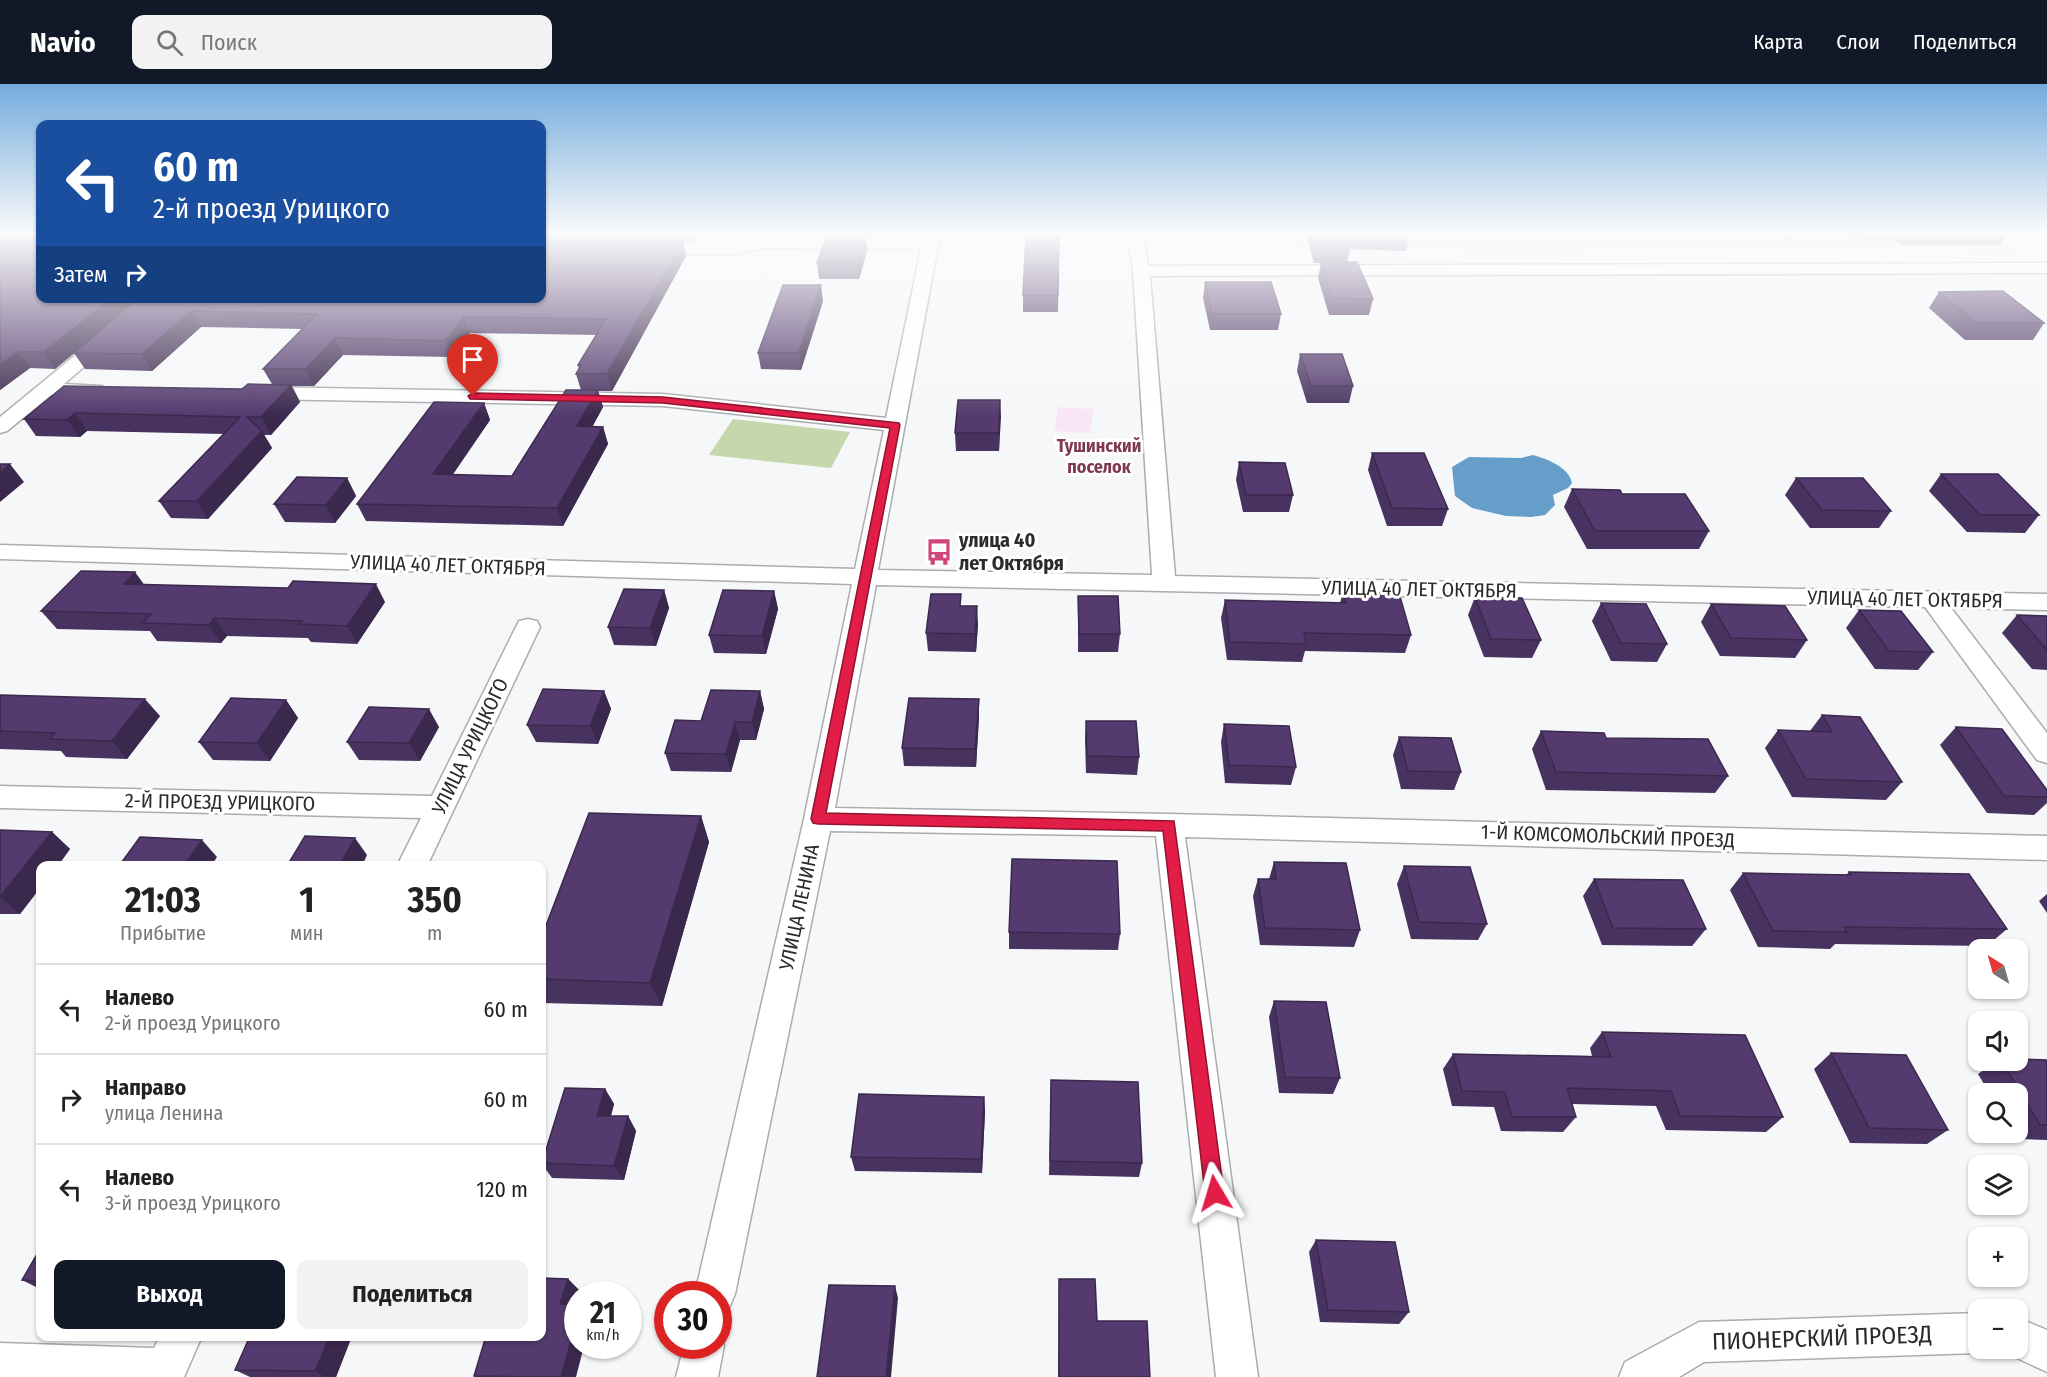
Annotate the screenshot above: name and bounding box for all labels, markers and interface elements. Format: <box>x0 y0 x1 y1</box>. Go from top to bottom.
search box <box>132 15 552 69</box>
text: Navio <box>30 26 96 59</box>
icon: search <box>153 26 186 59</box>
text: Поиск <box>201 29 257 56</box>
text: Карта <box>1753 29 1803 55</box>
text: Слои <box>1836 29 1880 55</box>
text: Поделиться <box>1913 29 2017 55</box>
text: 60 m <box>153 142 239 192</box>
icon: left <box>54 144 132 222</box>
text: 2-й проезд Урицкого <box>153 193 390 225</box>
icon: right <box>119 258 152 291</box>
text: Затем <box>54 261 107 288</box>
pin <box>447 334 498 396</box>
icon: arrive <box>456 343 489 376</box>
district label: Тушинский поселок <box>1057 435 1141 478</box>
place label: улица 40 лет Октября <box>958 528 1064 575</box>
bus stop icon: улица 40 лет Октября <box>924 537 954 567</box>
street label: УЛИЦА 40 ЛЕТ ОКТЯБРЯ <box>349 550 546 580</box>
street label: УЛИЦА 40 ЛЕТ ОКТЯБРЯ <box>1320 575 1517 603</box>
street label: УЛИЦА 40 ЛЕТ ОКТЯБРЯ <box>1806 585 2003 613</box>
street label: УЛИЦА УРИЦКОГО <box>426 674 513 819</box>
street label: 2-Й ПРОЕЗД УРИЦКОГО <box>125 788 315 816</box>
street label: 1-Й КОМСОМОЛЬСКИЙ ПРОЕЗД <box>1481 820 1735 852</box>
street label: УЛИЦА ЛЕНИНА <box>774 841 824 973</box>
text: 21:03 <box>125 878 201 922</box>
text: 1 <box>299 878 314 922</box>
text: 350 <box>408 878 462 922</box>
text: Прибытие <box>120 921 206 945</box>
text: мин <box>290 921 324 945</box>
text: m <box>427 921 442 945</box>
north arrow <box>1968 939 2028 999</box>
map controls <box>1968 939 2028 1359</box>
text: Налево <box>105 984 174 1011</box>
icon: left <box>54 993 87 1026</box>
text: 60 m <box>484 996 528 1023</box>
text: 2-й проезд Урицкого <box>105 1011 280 1035</box>
button: sound <box>1968 1011 2028 1071</box>
text: Направо <box>105 1074 186 1101</box>
icon: right <box>54 1083 87 1116</box>
button: search <box>1968 1083 2028 1143</box>
text: 60 m <box>484 1086 528 1113</box>
text: улица Ленина <box>105 1101 223 1125</box>
button: layers <box>1968 1155 2028 1215</box>
position arrow <box>1183 1161 1247 1225</box>
text: Налево <box>105 1164 174 1191</box>
icon: left <box>54 1173 87 1206</box>
text: 120 m <box>476 1176 528 1203</box>
text: 3-й проезд Урицкого <box>105 1191 281 1215</box>
button: + <box>1968 1227 2028 1287</box>
button: Выход <box>54 1260 285 1329</box>
button: Поделиться <box>297 1260 528 1329</box>
speed limit sign: 30 <box>654 1281 732 1359</box>
text: 21 <box>590 1295 616 1331</box>
button: − <box>1968 1299 2028 1359</box>
street label: ПИОНЕРСКИЙ ПРОЕЗД <box>1712 1320 1932 1356</box>
text: km/h <box>586 1326 620 1344</box>

